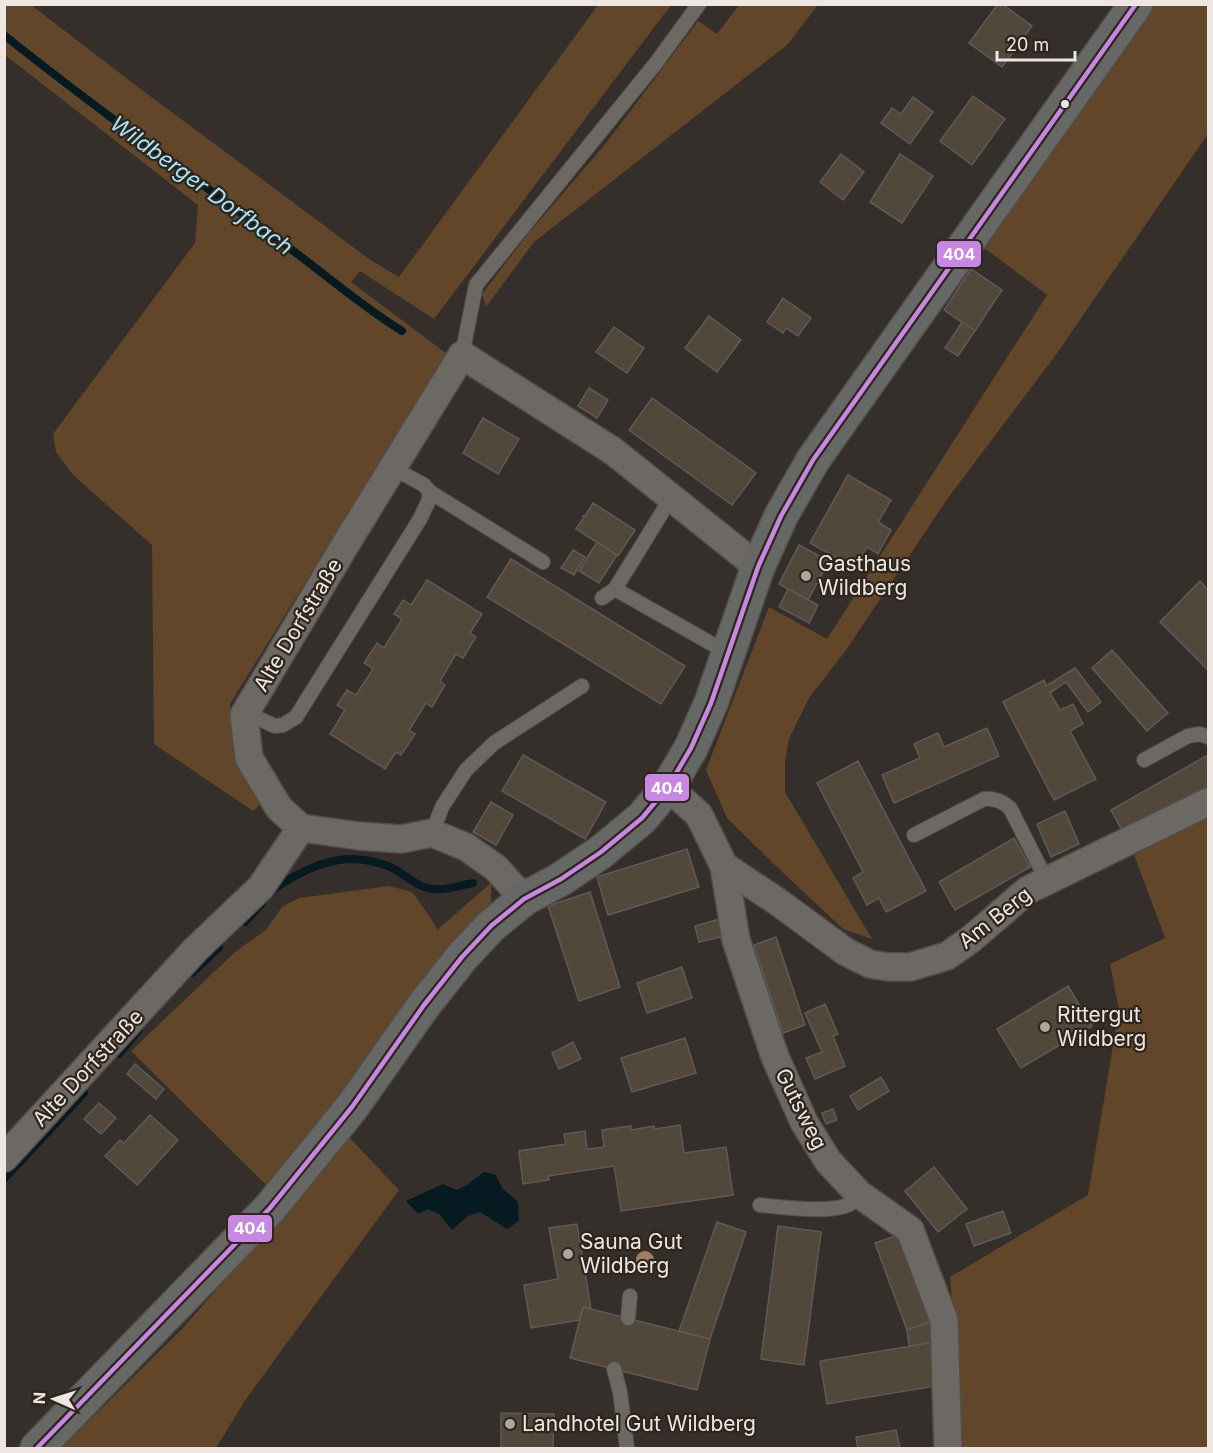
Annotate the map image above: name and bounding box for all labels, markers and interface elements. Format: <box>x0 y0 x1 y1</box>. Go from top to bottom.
scale bar <box>997 24 1075 62</box>
text: 20 m <box>1006 34 1049 55</box>
unlabelled marker <box>1059 98 1071 110</box>
water label: Wildberger Dorfbach <box>106 110 298 260</box>
line badge: 404 <box>936 240 982 268</box>
text: 404 <box>943 244 975 264</box>
place label: Gasthaus Wildberg <box>818 551 911 600</box>
street label: Alte Dorfstraße <box>248 554 347 696</box>
marker: Gasthaus Wildberg <box>799 569 813 583</box>
line badge: 404 <box>644 773 690 802</box>
text: 404 <box>651 778 683 798</box>
street label: Am Berg <box>953 882 1036 954</box>
place label: Rittergut Wildberg <box>1057 1002 1146 1051</box>
street label: Alte Dorfstraße <box>27 1004 148 1131</box>
marker: Rittergut Wildberg <box>1038 1020 1052 1034</box>
street label: Gutsweg <box>770 1064 833 1154</box>
line badge: 404 <box>227 1214 273 1243</box>
text: 404 <box>234 1218 266 1238</box>
place label: Sauna Gut Wildberg <box>580 1229 683 1278</box>
marker: Sauna Gut Wildberg <box>561 1247 575 1261</box>
north arrow <box>24 1369 84 1429</box>
text: N <box>29 1392 49 1405</box>
place label: Landhotel Gut Wildberg <box>522 1411 756 1436</box>
marker: Landhotel Gut Wildberg <box>503 1417 517 1431</box>

